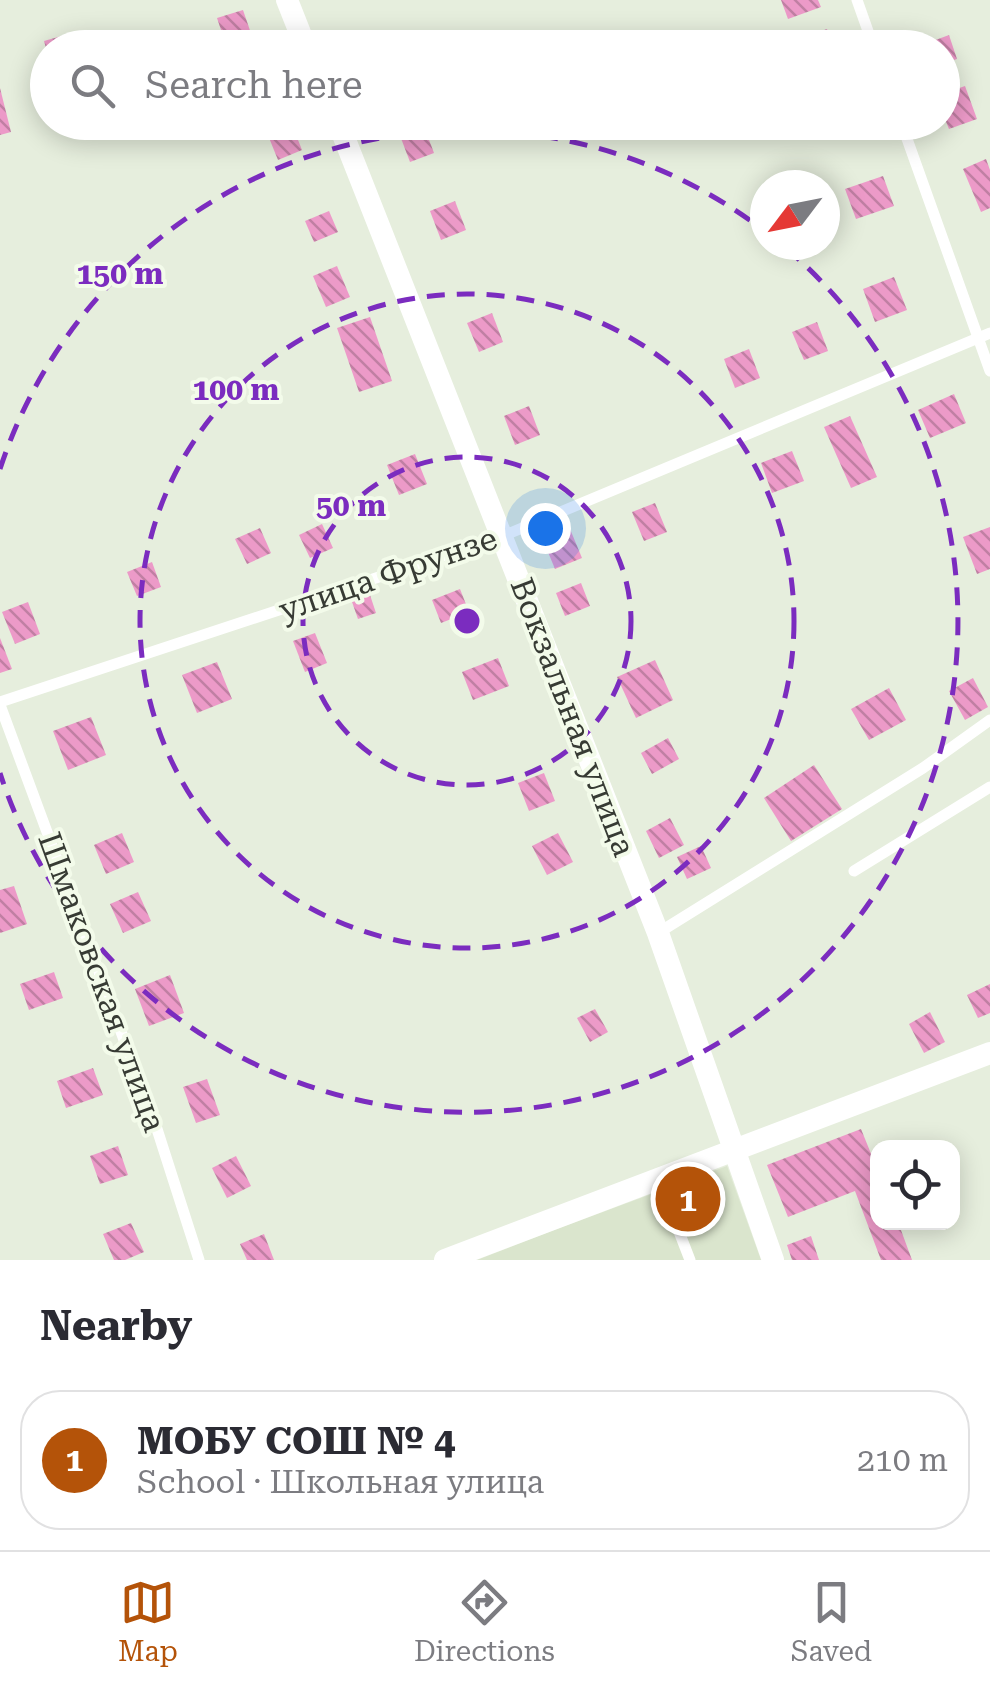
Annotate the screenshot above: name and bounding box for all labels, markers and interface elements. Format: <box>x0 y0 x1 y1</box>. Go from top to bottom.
search box <box>30 30 960 140</box>
icon: search <box>65 58 120 113</box>
text: Search here <box>145 63 363 107</box>
north arrow <box>750 170 840 260</box>
text: 150 m <box>77 256 164 291</box>
text: 100 m <box>193 372 280 407</box>
text: 50 m <box>316 488 386 523</box>
your location <box>520 503 571 554</box>
street label: улица Фрунзе <box>274 519 502 629</box>
street label: Вокзальная улица <box>502 573 644 861</box>
centre of rings <box>449 603 485 639</box>
street label: Шмаковская улица <box>30 827 174 1137</box>
map controls <box>870 1140 960 1230</box>
button: locate <box>870 1140 960 1230</box>
pin: 1 <box>656 1162 720 1236</box>
text: Nearby <box>40 1301 192 1350</box>
text: МОБУ СОШ № 4 <box>137 1419 455 1463</box>
text: 1 <box>66 1441 83 1479</box>
text: 210 m <box>857 1441 948 1479</box>
text: School · Школьная улица <box>137 1463 544 1501</box>
tab: Map <box>118 1575 178 1668</box>
tab: Directions <box>414 1575 555 1668</box>
tab: Saved <box>791 1575 872 1668</box>

